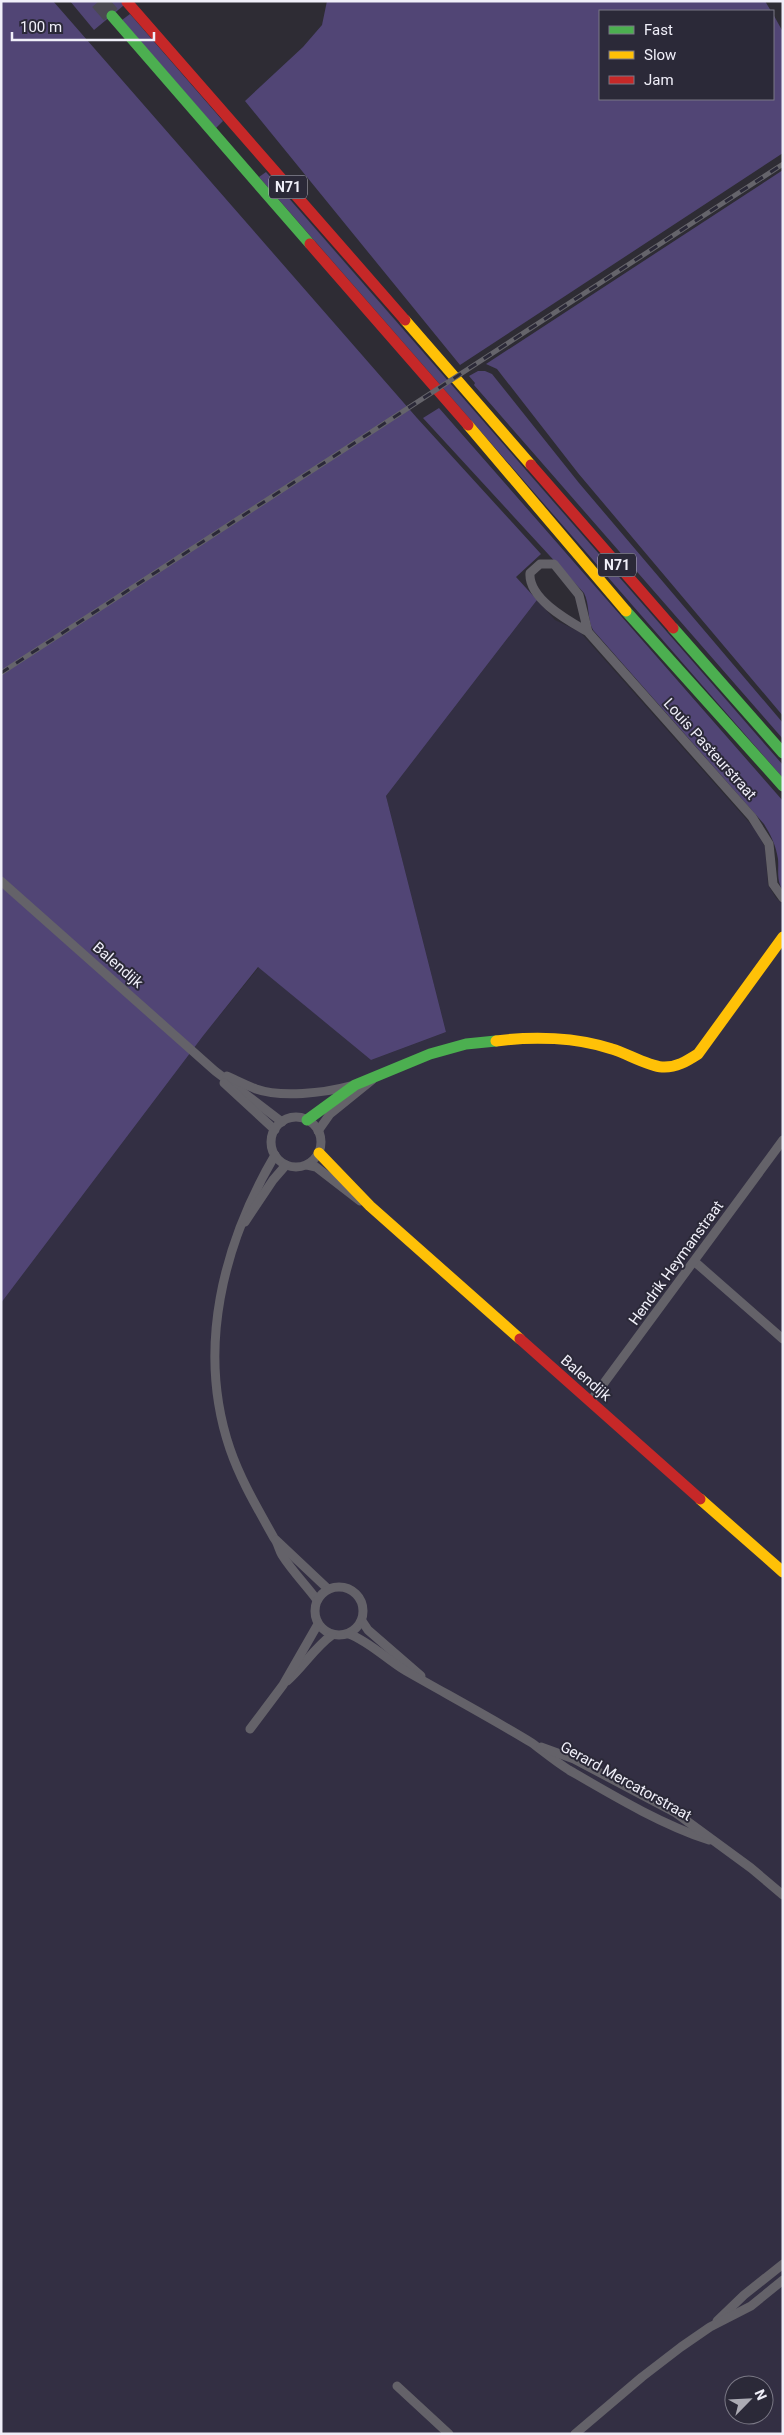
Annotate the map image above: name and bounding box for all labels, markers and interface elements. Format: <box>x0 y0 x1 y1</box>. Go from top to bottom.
scale bar <box>12 10 155 42</box>
legend <box>599 10 774 100</box>
text: 100 m <box>20 18 62 36</box>
text: Fast <box>644 21 673 39</box>
text: Slow <box>644 46 676 64</box>
text: Jam <box>644 71 674 89</box>
road number: N71 <box>269 176 307 198</box>
road number: N71 <box>598 554 636 576</box>
street label: Louis Pasteurstraat <box>660 695 760 803</box>
street label: Balendijk <box>89 938 147 992</box>
street label: Hendrik Heymanstraat <box>625 1197 727 1329</box>
street label: Balendijk <box>557 1351 615 1405</box>
street label: Gerard Mercatorstraat <box>557 1737 695 1825</box>
north arrow <box>724 2375 774 2425</box>
text: N <box>752 2387 770 2402</box>

